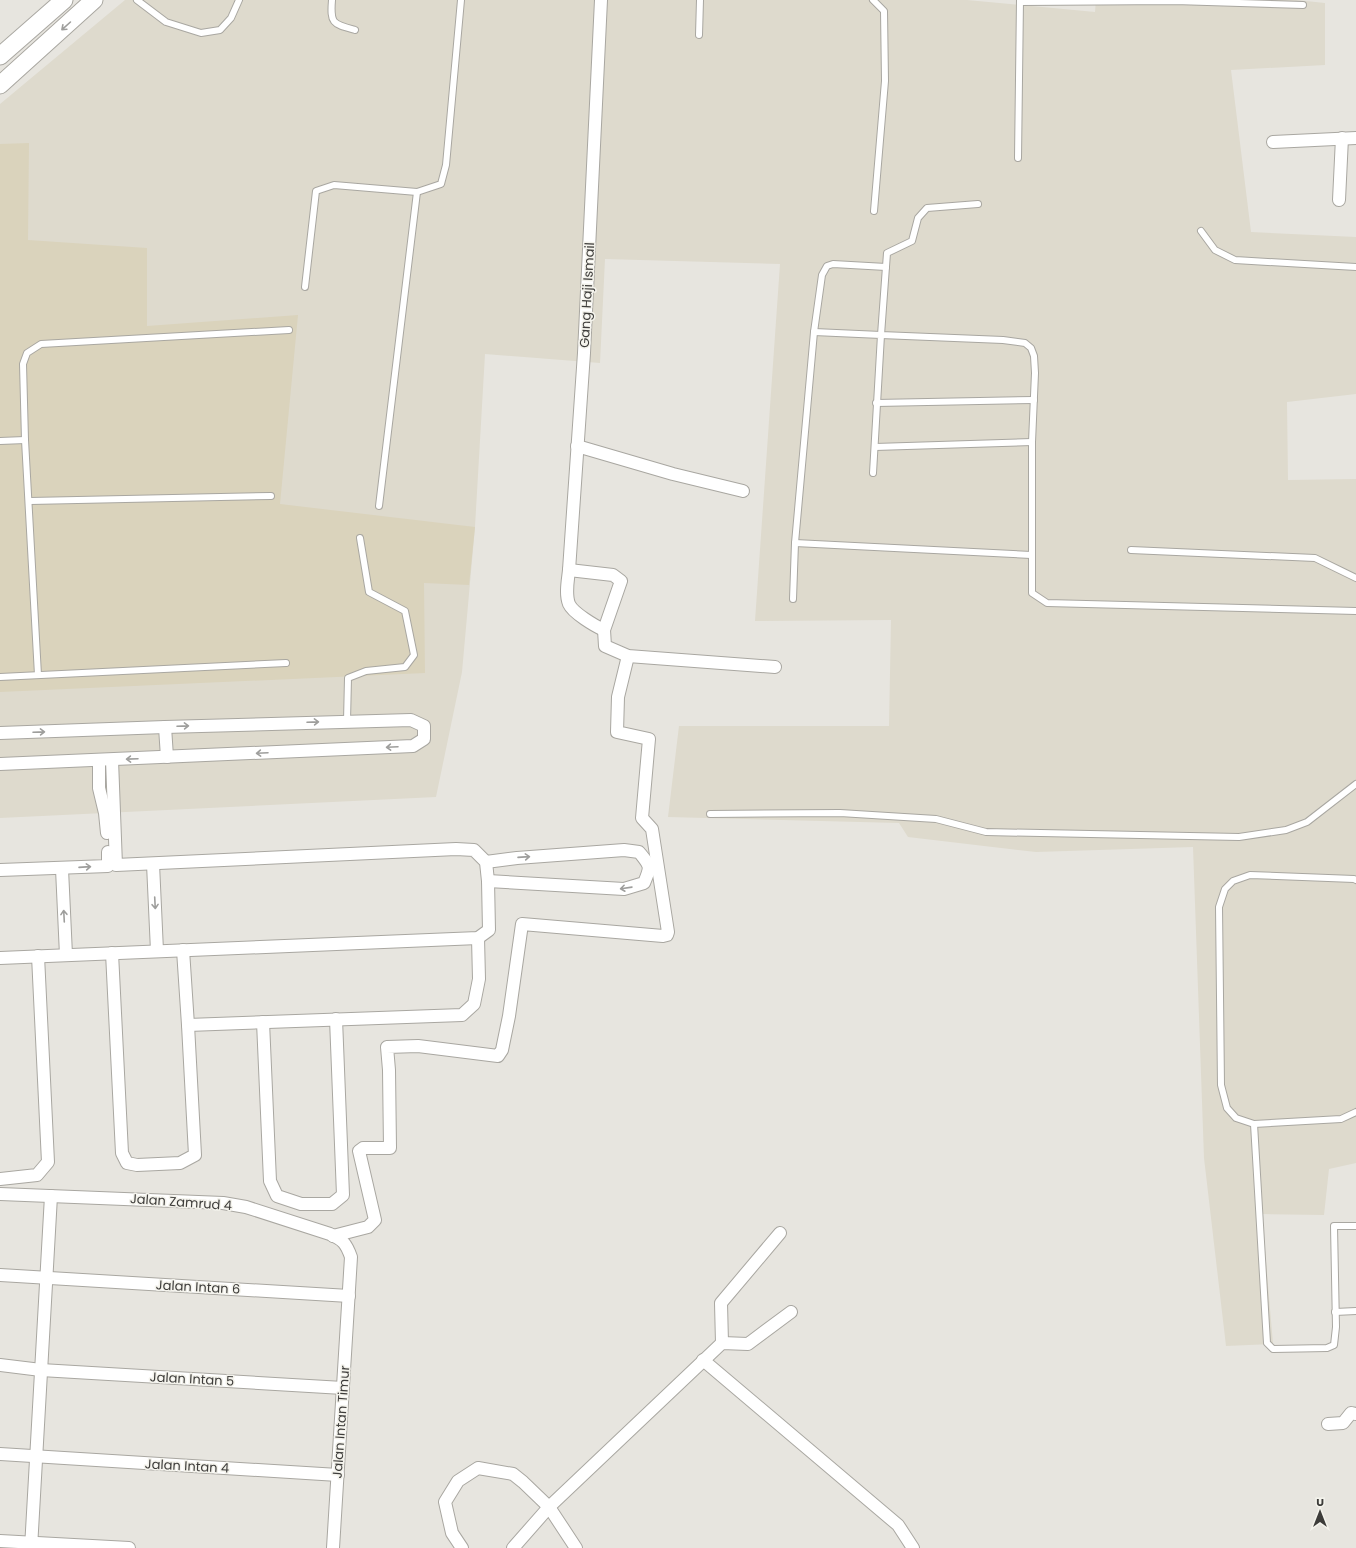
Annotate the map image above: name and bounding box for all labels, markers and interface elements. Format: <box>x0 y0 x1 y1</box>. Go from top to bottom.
one-way arrow <box>60 22 71 31</box>
street label: Gang Haji Ismail <box>575 242 599 348</box>
one-way arrow <box>306 719 319 726</box>
one-way arrow <box>176 722 189 730</box>
one-way arrow <box>32 728 45 735</box>
one-way arrow <box>386 743 399 751</box>
one-way arrow <box>256 749 269 757</box>
one-way arrow <box>126 755 139 763</box>
one-way arrow <box>517 854 530 861</box>
one-way arrow <box>78 864 91 871</box>
one-way arrow <box>619 884 632 892</box>
one-way arrow <box>151 896 158 909</box>
one-way arrow <box>60 910 67 923</box>
street label: Jalan Zamrud 4 <box>129 1189 233 1215</box>
street label: Jalan Intan 6 <box>155 1275 241 1299</box>
street label: Jalan Intan Timur <box>328 1365 354 1479</box>
street label: Jalan Intan 5 <box>149 1367 235 1391</box>
street label: Jalan Intan 4 <box>144 1454 230 1478</box>
north arrow <box>1300 1492 1340 1532</box>
text: U <box>1316 1494 1324 1510</box>

